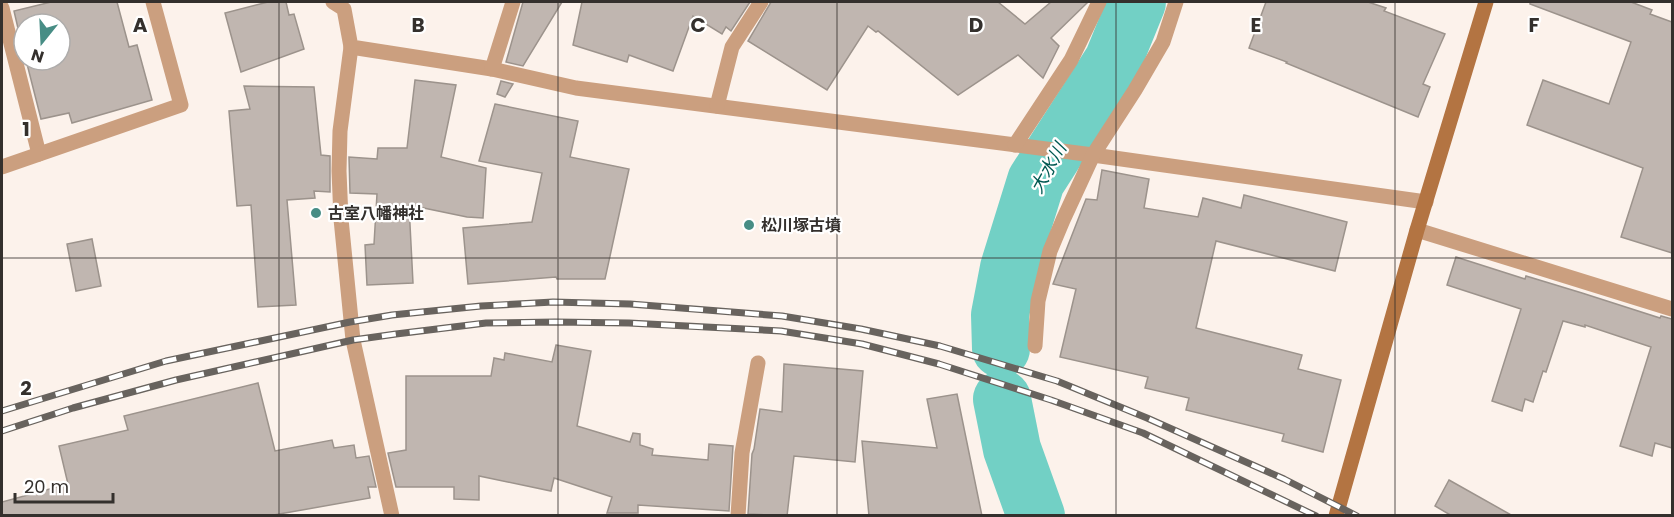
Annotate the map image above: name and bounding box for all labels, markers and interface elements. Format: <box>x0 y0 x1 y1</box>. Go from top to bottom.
text: A <box>133 11 148 39</box>
text: B <box>411 11 425 39</box>
text: C <box>690 11 706 39</box>
text: D <box>969 11 983 39</box>
text: E <box>1251 11 1261 39</box>
text: F <box>1529 11 1540 39</box>
north arrow <box>12 12 72 72</box>
text: N <box>28 43 47 69</box>
text: 1 <box>22 115 30 143</box>
water label: 大水川 <box>1024 137 1073 198</box>
place label: 古室八幡神社 <box>328 202 424 225</box>
marker: 古室八幡神社 <box>309 206 323 220</box>
place label: 松川塚古墳 <box>761 214 841 237</box>
marker: 松川塚古墳 <box>742 218 756 232</box>
text: 2 <box>20 374 32 402</box>
scale bar <box>15 466 112 504</box>
text: 20 m <box>24 474 69 499</box>

